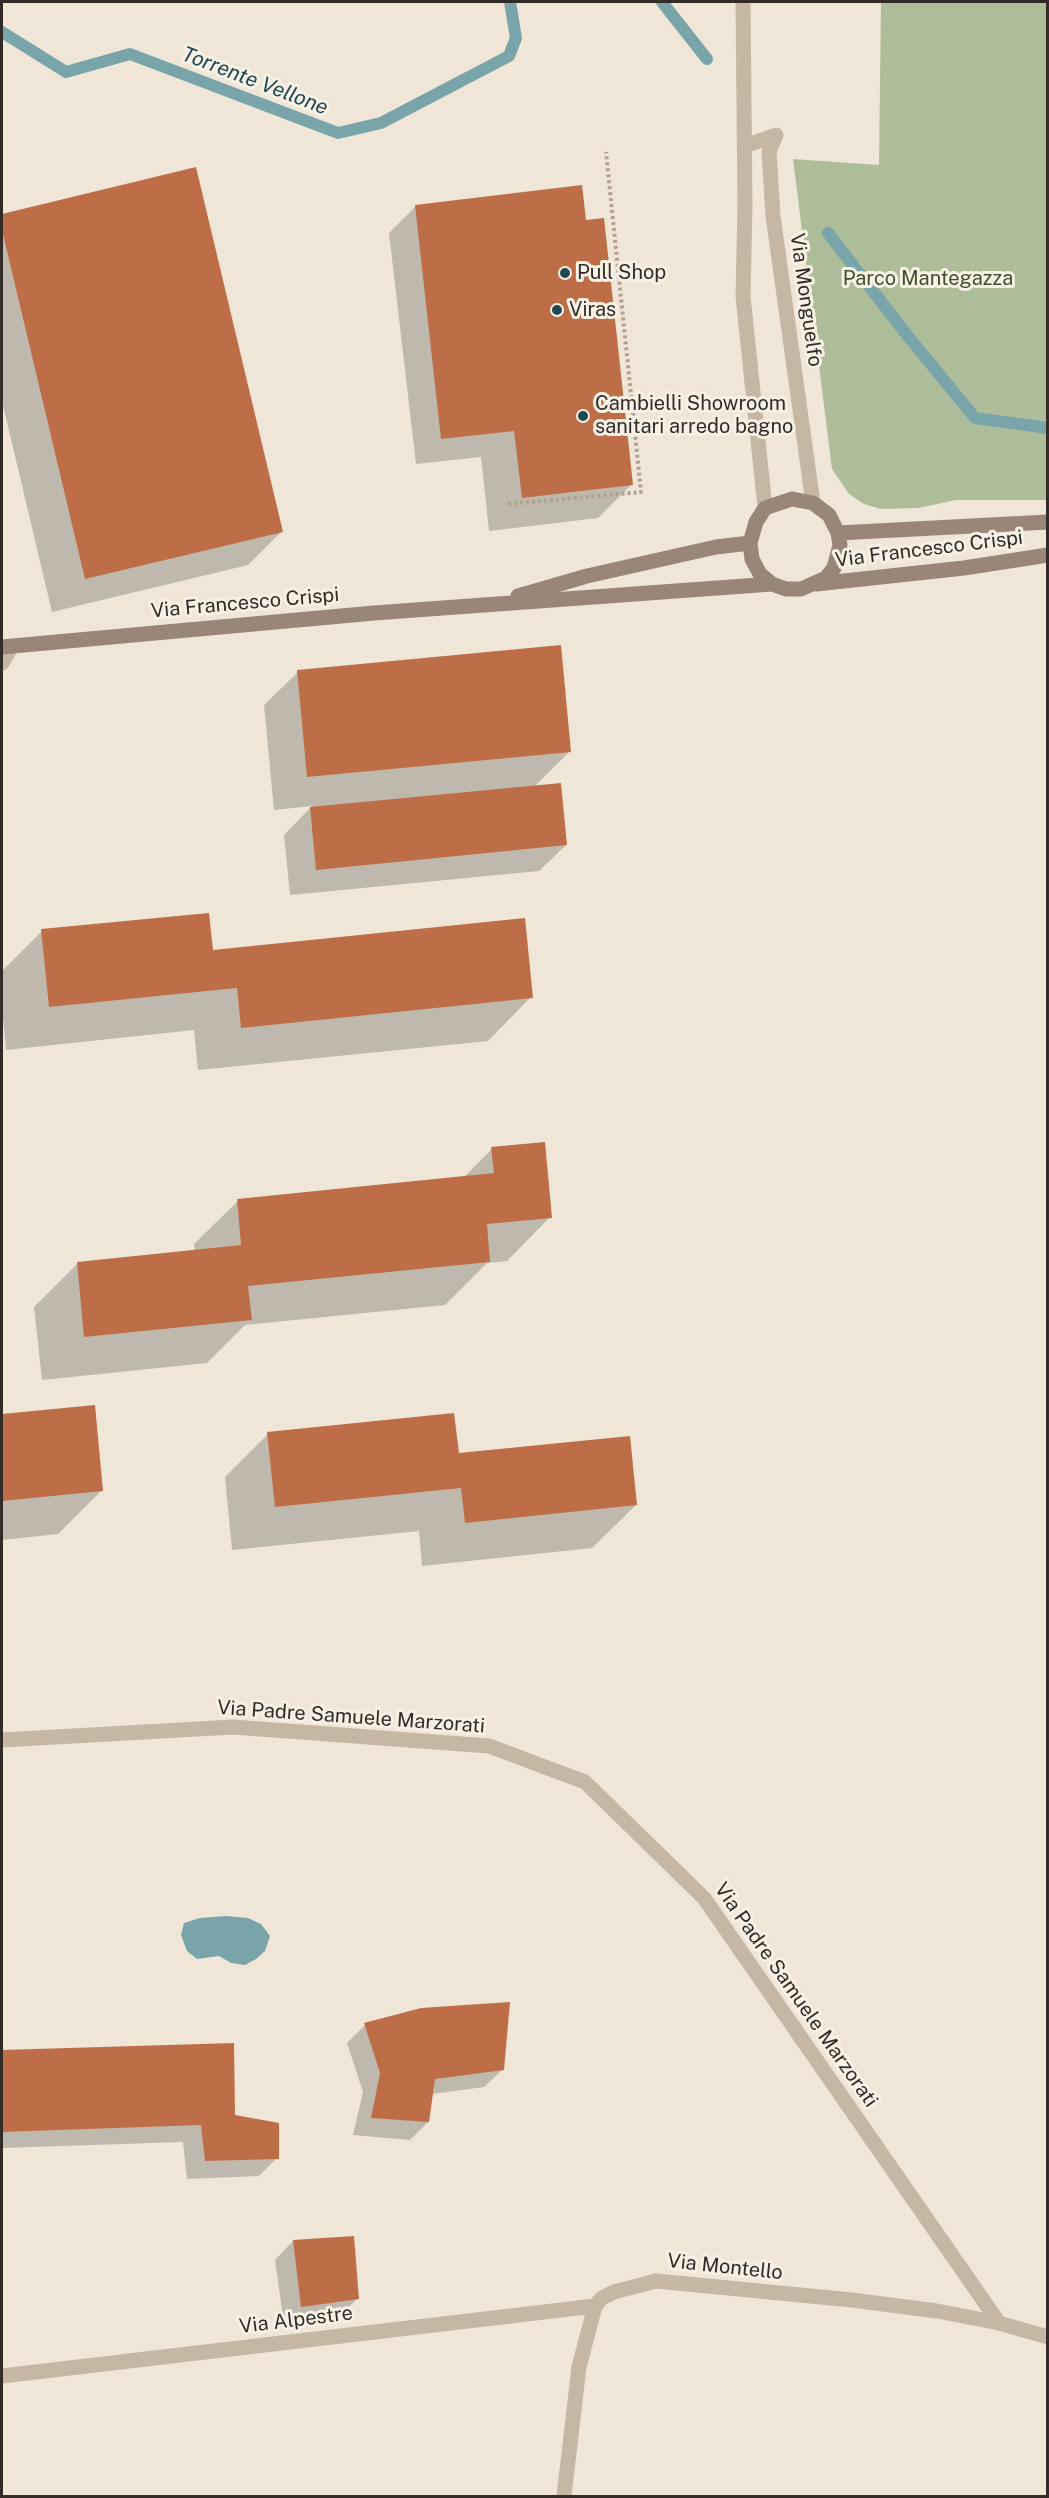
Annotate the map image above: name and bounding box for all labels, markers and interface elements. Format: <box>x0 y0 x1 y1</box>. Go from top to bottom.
water label: Torrente Vellone <box>178 42 332 120</box>
street label: Via Monguelfo <box>785 232 827 368</box>
place label: Pull Shop <box>577 261 666 285</box>
marker: Pull Shop <box>558 266 572 280</box>
park label: Parco Mantegazza <box>843 267 1013 291</box>
place label: Viras <box>569 298 616 322</box>
marker: Viras <box>550 303 564 317</box>
place label: Cambielli Showroom sanitari arredo bagno <box>595 392 793 439</box>
marker: Cambielli Showroom sanitari arredo bagno <box>576 409 590 423</box>
street label: Via Francesco Crispi <box>834 526 1024 572</box>
street label: Via Francesco Crispi <box>150 583 340 623</box>
street label: Via Padre Samuele Marzorati <box>216 1696 486 1738</box>
street label: Via Padre Samuele Marzorati <box>709 1878 883 2112</box>
street label: Via Montello <box>666 2249 784 2285</box>
street label: Via Alpestre <box>238 2301 354 2339</box>

